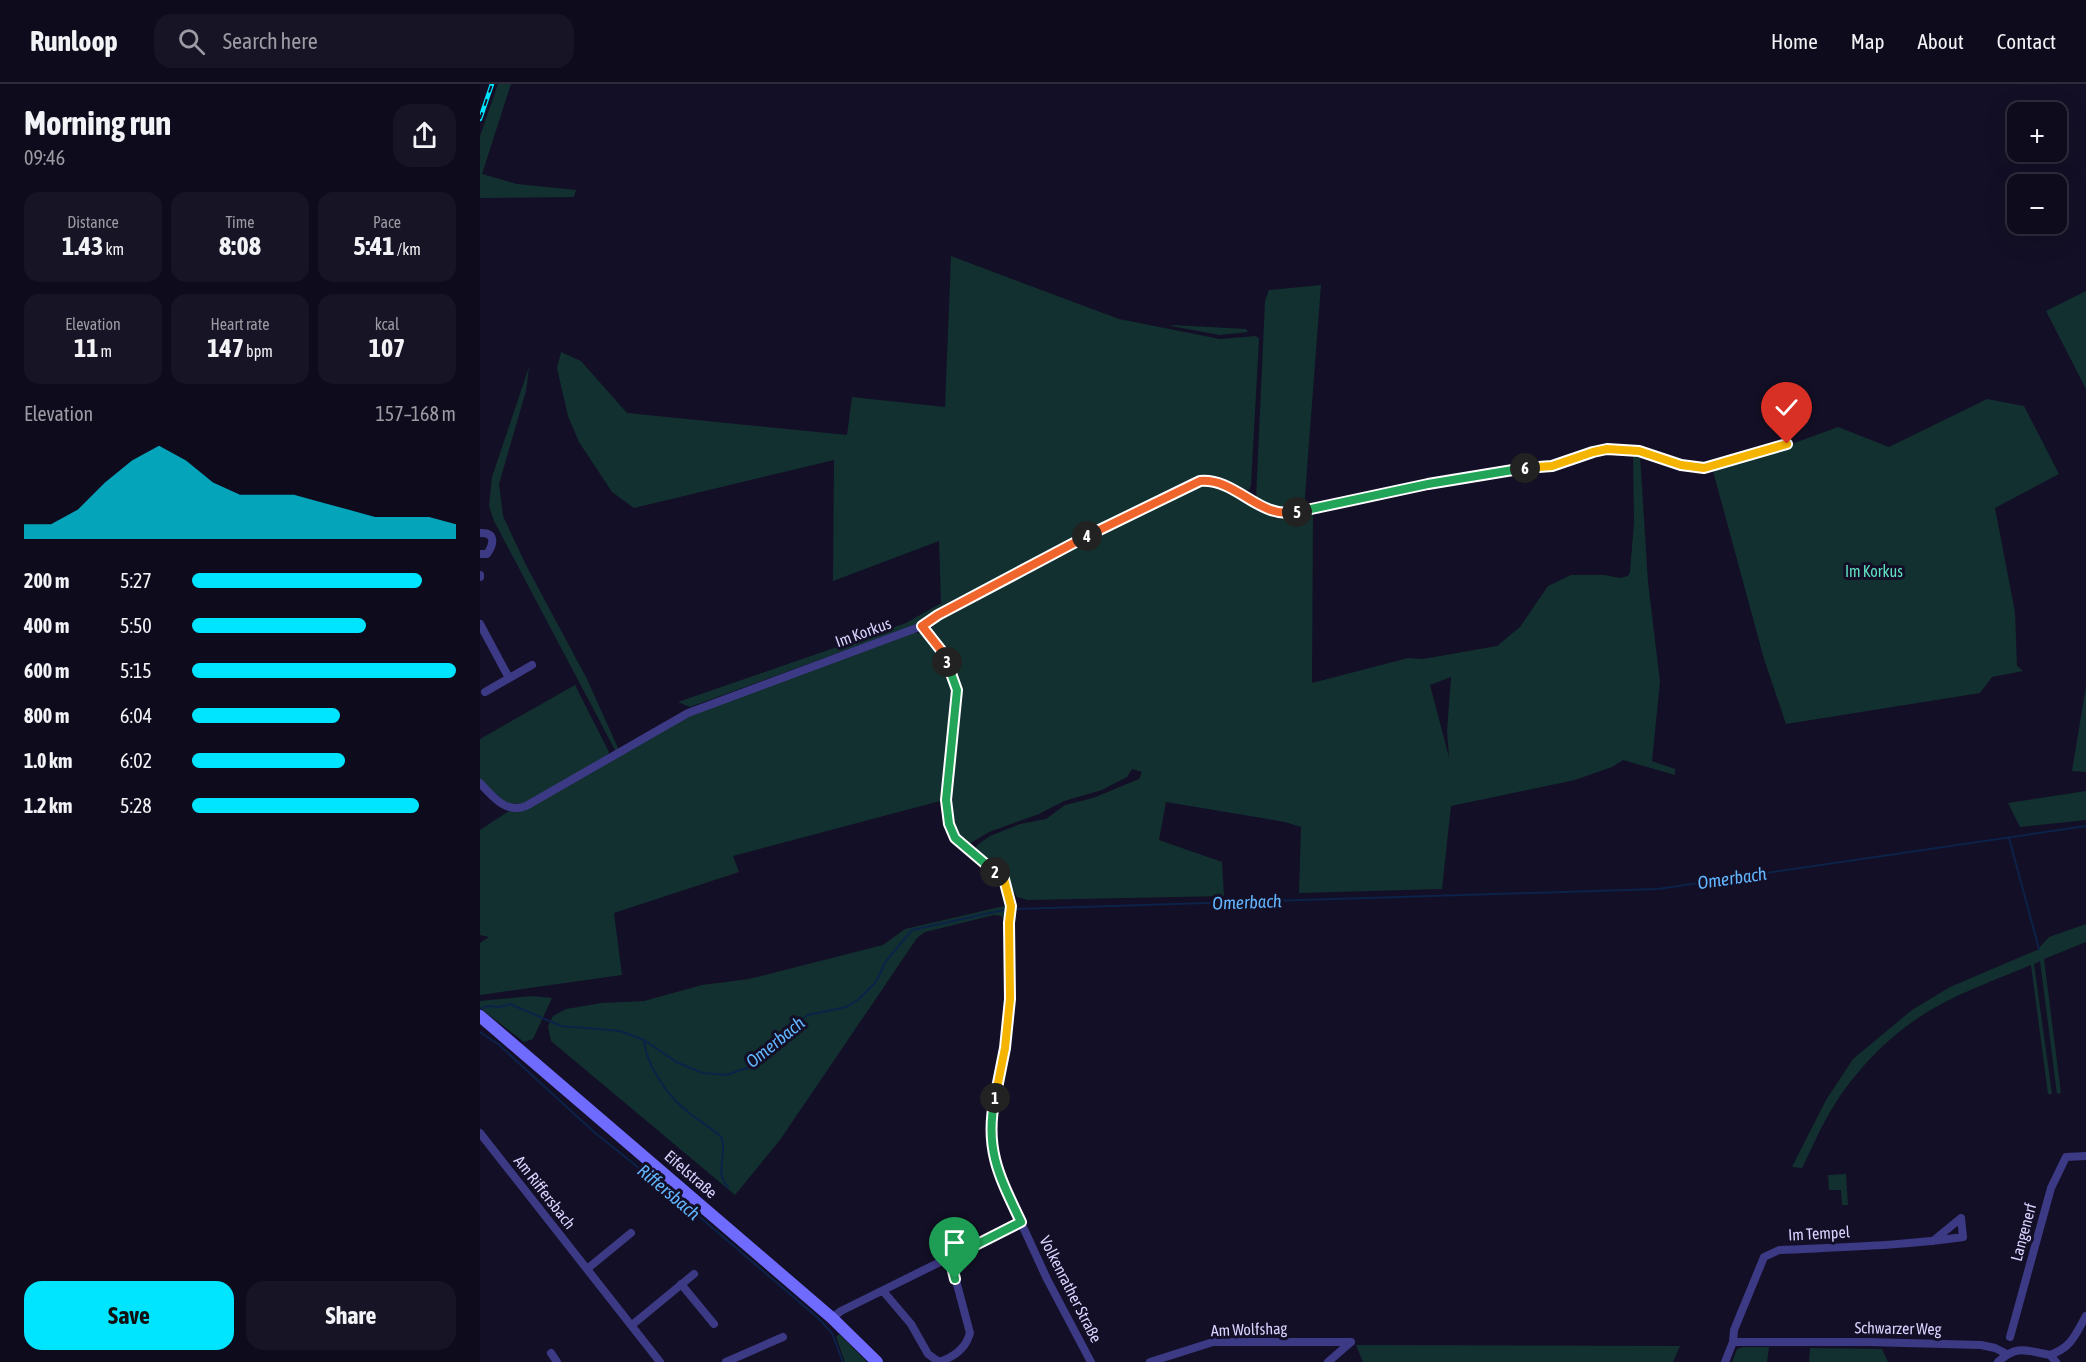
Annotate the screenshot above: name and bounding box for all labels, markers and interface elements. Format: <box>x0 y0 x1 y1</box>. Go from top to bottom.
search box <box>154 14 574 68</box>
text: Runloop <box>30 25 118 57</box>
icon: search <box>175 25 208 58</box>
text: Search here <box>223 28 318 54</box>
text: Home <box>1771 29 1818 53</box>
text: Map <box>1851 29 1885 53</box>
text: About <box>1918 29 1964 53</box>
text: Contact <box>1997 29 2056 53</box>
map controls <box>2007 102 2067 234</box>
button: + <box>2007 102 2067 162</box>
text: Morning run <box>24 104 171 142</box>
button: share <box>393 104 456 167</box>
text: 09:46 <box>24 146 65 169</box>
button: − <box>2007 174 2067 234</box>
text: Distance <box>67 213 119 231</box>
text: Time <box>225 213 255 231</box>
text: Pace <box>373 213 401 231</box>
text: 1.43 <box>62 231 103 261</box>
text: 8:08 <box>219 231 261 261</box>
text: 5:41 <box>353 231 395 261</box>
text: km <box>103 240 124 258</box>
text: /km <box>395 240 421 258</box>
text: Elevation <box>65 315 121 333</box>
text: Heart rate <box>211 315 269 333</box>
text: kcal <box>375 315 399 333</box>
text: 11 <box>74 333 98 363</box>
text: 147 <box>207 333 244 363</box>
text: 107 <box>369 333 405 363</box>
text: m <box>98 342 112 360</box>
text: bpm <box>244 342 273 360</box>
pin <box>1761 382 1812 444</box>
icon: check <box>1770 391 1803 424</box>
text: Elevation <box>24 402 93 425</box>
text: 157–168 m <box>375 402 456 425</box>
pin: 6 <box>1510 453 1540 483</box>
text: 6 <box>1521 459 1529 477</box>
pin: 5 <box>1282 497 1312 527</box>
text: 5 <box>1293 503 1301 521</box>
pin: 4 <box>1072 521 1102 551</box>
text: 4 <box>1083 527 1091 545</box>
park label: Im Korkus <box>1845 562 1903 580</box>
text: 200 m <box>24 569 69 592</box>
text: 5:27 <box>120 569 152 592</box>
text: 400 m <box>24 614 69 637</box>
text: 5:50 <box>120 614 152 637</box>
street label: Im Korkus <box>833 614 894 650</box>
pin: 3 <box>932 647 962 677</box>
text: 3 <box>943 653 951 671</box>
text: 600 m <box>24 659 69 682</box>
text: 5:15 <box>120 659 152 682</box>
text: 800 m <box>24 704 69 727</box>
text: 6:04 <box>120 704 152 727</box>
text: 1.0 km <box>24 749 72 772</box>
text: 6:02 <box>120 749 152 772</box>
text: 1.2 km <box>24 794 72 817</box>
text: 5:28 <box>120 794 152 817</box>
pin: 2 <box>980 857 1010 887</box>
text: 2 <box>991 863 999 881</box>
water label: Omerbach <box>1696 863 1768 893</box>
water label: Omerbach <box>1212 890 1282 914</box>
water label: Omerbach <box>741 1012 809 1072</box>
pin: 1 <box>980 1083 1010 1113</box>
text: 1 <box>991 1089 999 1107</box>
street label: Eifelstraße <box>661 1146 721 1202</box>
street label: Am Riffersbach <box>511 1152 579 1232</box>
water label: Riffersbach <box>634 1160 705 1224</box>
street label: Langenerf <box>2007 1201 2040 1263</box>
pin <box>929 1217 980 1279</box>
street label: Im Tempel <box>1788 1222 1851 1245</box>
icon: arrive <box>938 1226 971 1259</box>
street label: Volkenrather Straße <box>1036 1233 1106 1345</box>
button: Save <box>24 1281 234 1350</box>
button: Share <box>246 1281 456 1350</box>
street label: Schwarzer Weg <box>1854 1318 1942 1339</box>
street label: Am Wolfshag <box>1210 1319 1288 1340</box>

